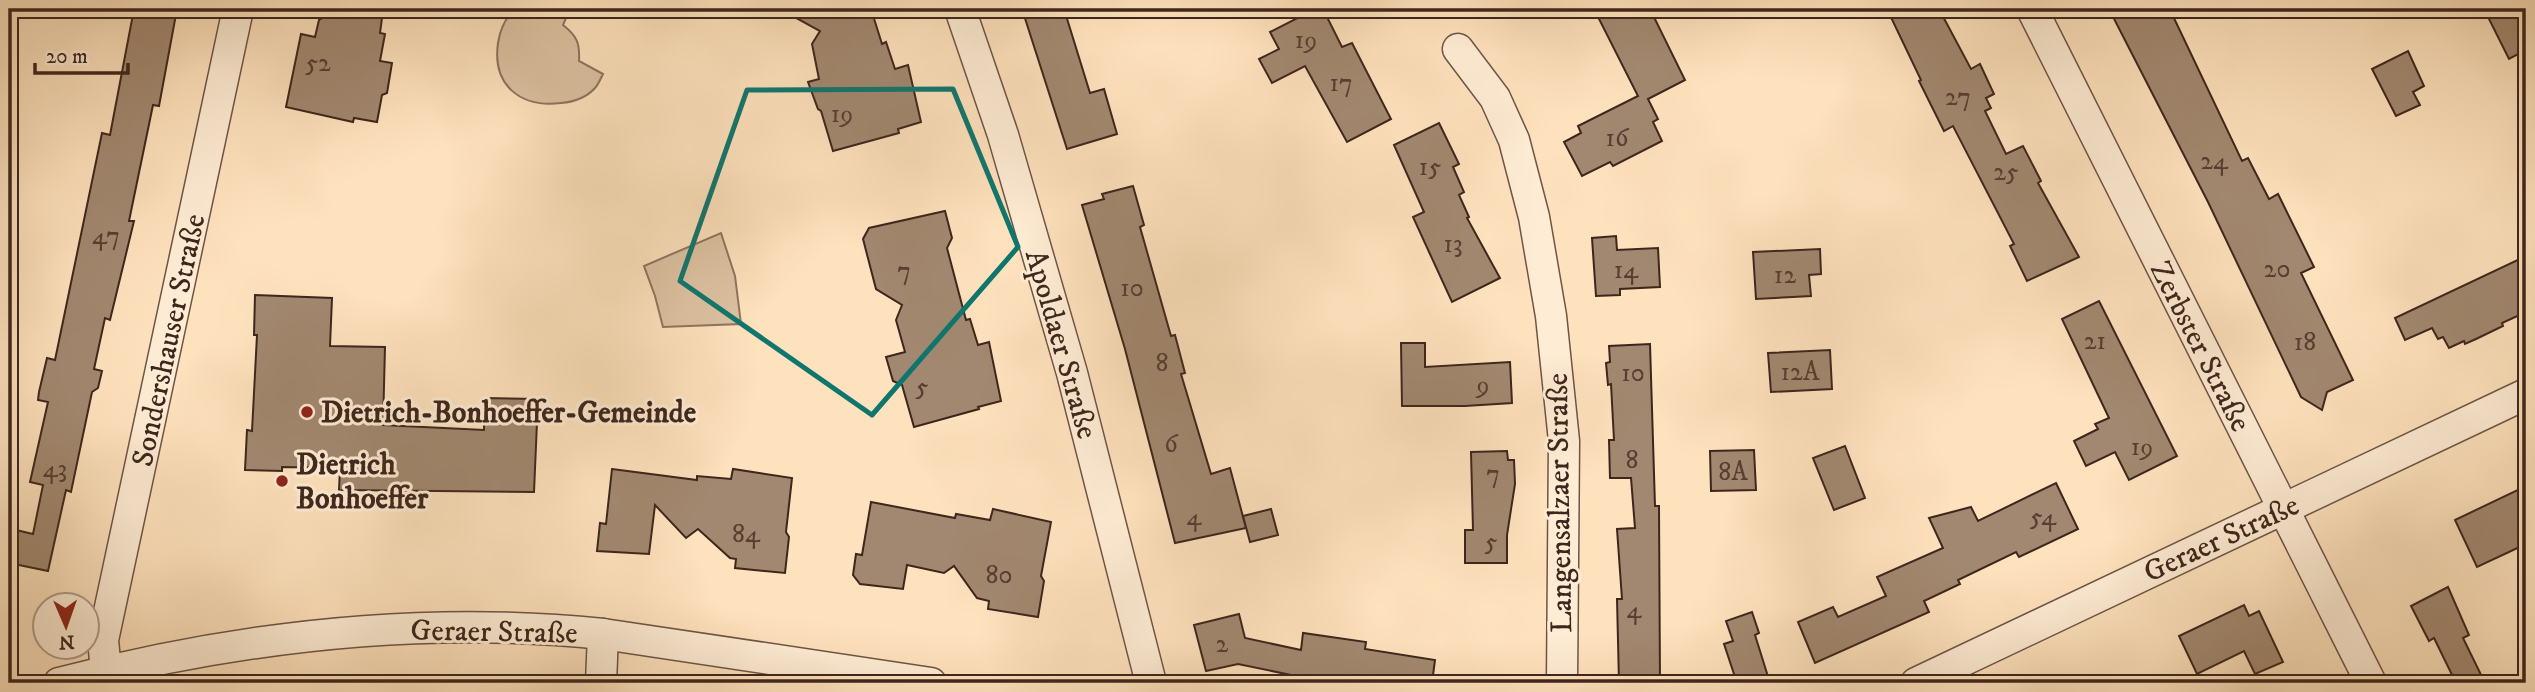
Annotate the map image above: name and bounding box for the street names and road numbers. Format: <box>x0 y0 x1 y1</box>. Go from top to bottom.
street label: Sondershauser Straße <box>125 211 214 470</box>
street label: Apoldaer Straße <box>1016 246 1105 443</box>
street label: Zerbster Straße <box>2141 255 2258 438</box>
street label: Langensalzaer Straße <box>1540 373 1581 633</box>
street label: Geraer Straße <box>2138 487 2305 591</box>
street label: Geraer Straße <box>410 613 578 652</box>

